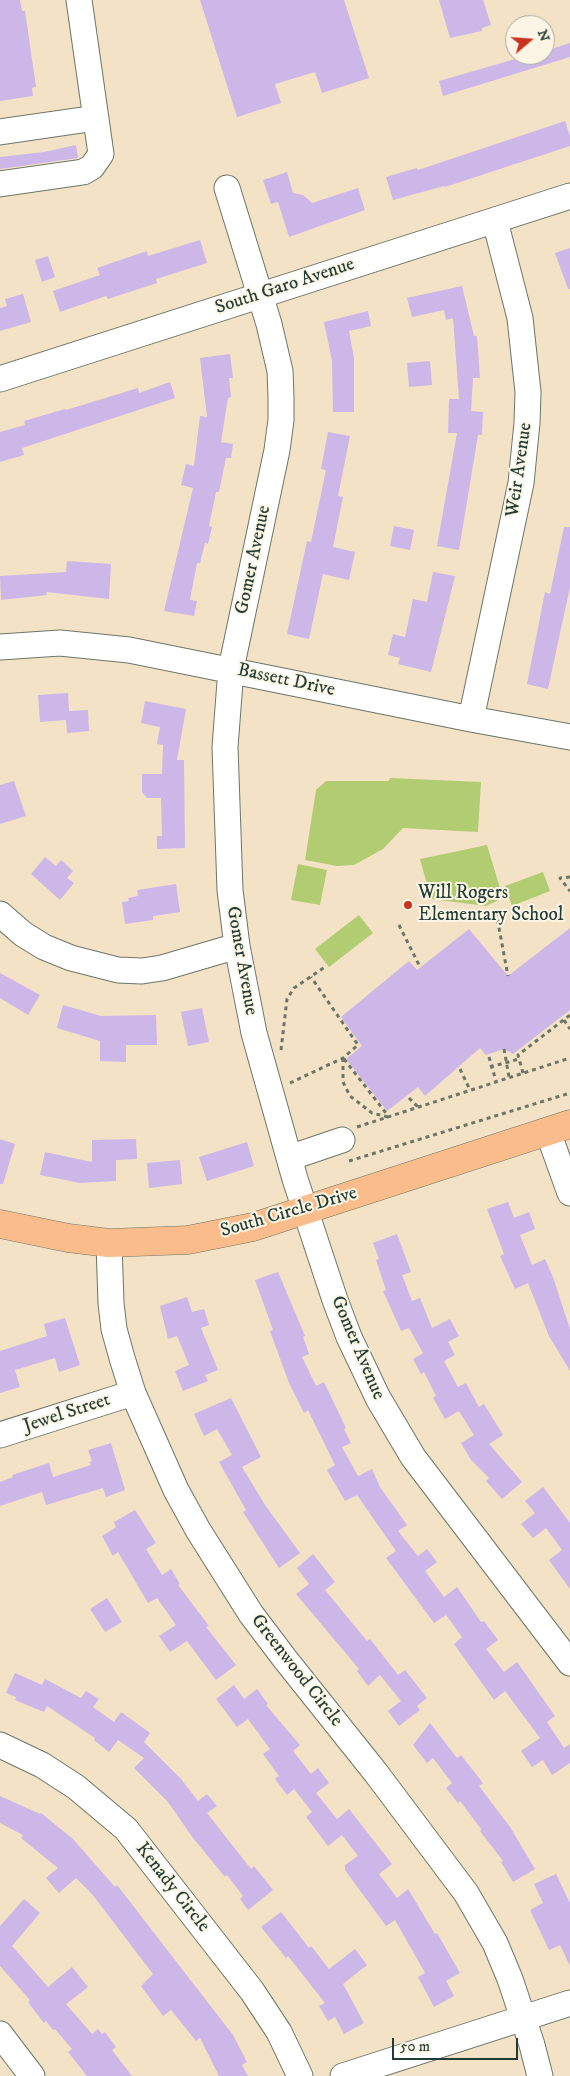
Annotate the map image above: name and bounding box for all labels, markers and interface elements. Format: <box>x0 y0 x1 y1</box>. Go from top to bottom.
north arrow <box>505 15 555 65</box>
text: N <box>533 27 554 44</box>
street label: South Garo Avenue <box>213 254 357 320</box>
street label: Weir Avenue <box>502 421 538 519</box>
street label: Gomer Avenue <box>231 504 277 616</box>
street label: Bassett Drive <box>235 660 337 702</box>
place label: Will Rogers Elementary School <box>418 883 563 927</box>
marker: Will Rogers Elementary School <box>402 899 414 911</box>
street label: Gomer Avenue <box>220 905 262 1017</box>
street label: South Circle Drive <box>218 1183 360 1243</box>
street label: Gomer Avenue <box>325 1293 389 1403</box>
street label: Jewel Street <box>21 1389 113 1439</box>
street label: Greenwood Circle <box>245 1610 347 1732</box>
street label: Kenady Circle <box>130 1839 214 1937</box>
scale bar <box>395 2028 521 2060</box>
text: 50 m <box>400 2037 430 2056</box>

